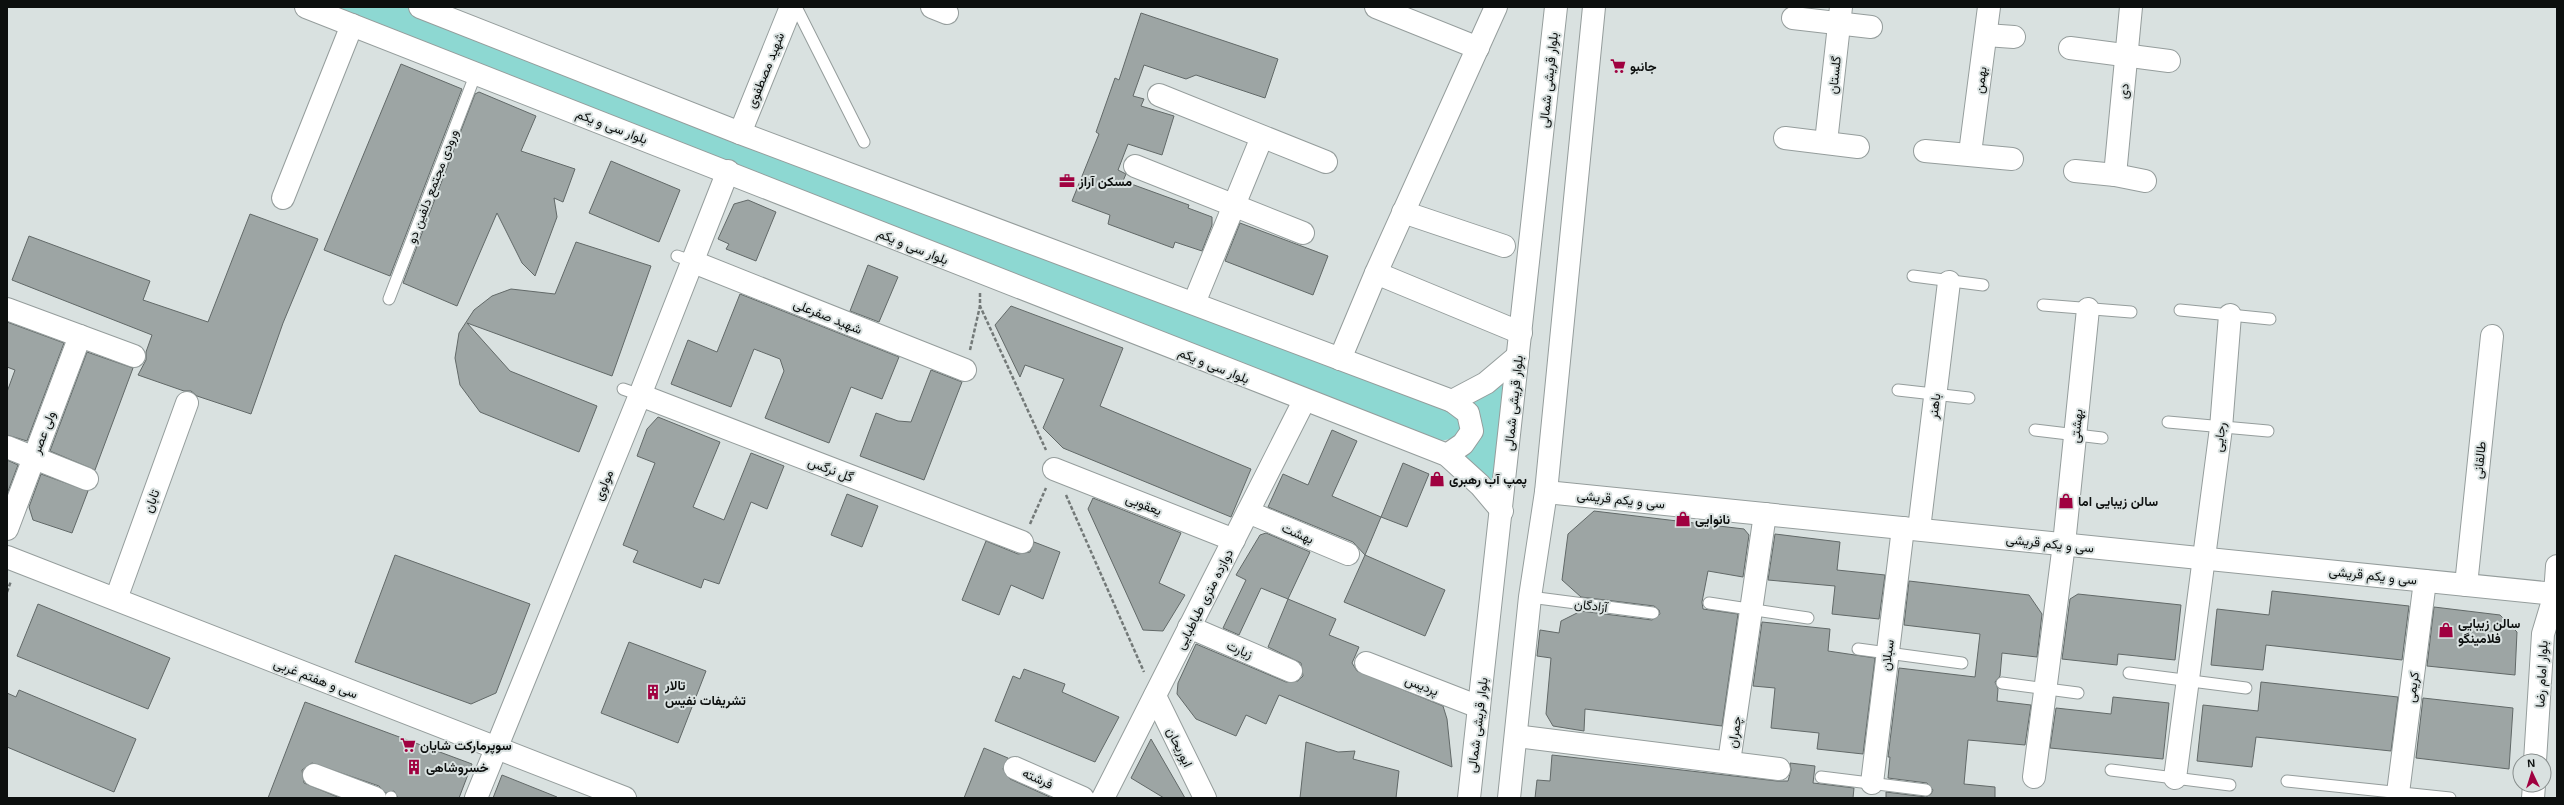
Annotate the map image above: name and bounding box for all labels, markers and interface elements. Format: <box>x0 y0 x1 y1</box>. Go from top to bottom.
street label: شهید مصطفوی <box>743 30 788 111</box>
street label: بلوار قریشی شمالی <box>1536 31 1562 129</box>
street label: گلستان <box>1825 55 1845 95</box>
supermarket icon: جانبو <box>1609 57 1627 75</box>
place label: جانبو <box>1630 59 1657 75</box>
street label: بهمن <box>1971 66 1991 95</box>
street label: دی <box>2115 83 2133 100</box>
street label: بلوار سی و یکم <box>574 106 650 148</box>
street label: ورودی مجتمع دلفین دو <box>404 127 463 246</box>
office icon: مسکن آراز <box>1058 172 1076 190</box>
place label: مسکن آراز <box>1078 174 1132 190</box>
street label: بلوار سی و یکم <box>875 225 951 269</box>
street label: شهید صفرعلی <box>791 296 864 338</box>
street label: بلوار سی و یکم <box>1176 344 1252 388</box>
street label: بلوار قریشی شمالی <box>1501 354 1527 452</box>
street label: باهنر <box>1925 392 1945 421</box>
street label: ولی عصر <box>28 408 59 457</box>
street label: بهشتی <box>2067 408 2087 444</box>
street label: رجایی <box>2210 421 2230 453</box>
street label: طالقانی <box>2470 441 2490 480</box>
street label: گل نرگس <box>806 454 856 486</box>
street label: مولوی <box>591 468 617 503</box>
shop icon: پمپ آب رهبری <box>1428 470 1446 488</box>
place label: پمپ آب رهبری <box>1449 472 1527 489</box>
street label: تابان <box>140 487 164 515</box>
street label: سی و یکم قریشی <box>1576 487 1666 513</box>
street label: یعقوبی <box>1123 491 1164 519</box>
shop icon: سالن زیبایی اما <box>2057 492 2075 510</box>
place label: سالن زیبایی اما <box>2078 494 2158 510</box>
shop icon: نانوایی <box>1674 510 1692 528</box>
place label: نانوایی <box>1695 512 1730 528</box>
street label: بهشت <box>1279 520 1316 548</box>
street label: سی و یکم قریشی <box>2005 531 2095 557</box>
street label: دوازده متری طباطبایی <box>1173 546 1237 652</box>
street label: سی و یکم قریشی <box>2328 563 2418 589</box>
street label: آزادگان <box>1573 596 1610 616</box>
place label: سالن زیبایی فلامینگو <box>2458 616 2520 647</box>
shop icon: سالن زیبایی فلامینگو <box>2437 621 2455 639</box>
street label: زیارت <box>1224 637 1255 663</box>
street label: سبلان <box>1878 639 1898 672</box>
street label: بلوار امام رضا <box>2532 640 2552 708</box>
street label: سی و هفتم غربی <box>271 656 360 702</box>
street label: کریمی <box>2403 671 2423 703</box>
street label: پردیس <box>1402 672 1441 701</box>
street label: بلوار قریشی شمالی <box>1464 676 1492 774</box>
place label: تالار تشریفات نفیس <box>664 678 746 709</box>
building icon: تالار تشریفات نفیس <box>644 683 662 701</box>
street label: چمران <box>1725 715 1746 749</box>
street label: ابوریحان <box>1163 725 1196 770</box>
supermarket icon: سوپرمارکت شایان <box>399 736 417 754</box>
place label: سوپرمارکت شایان <box>420 738 512 755</box>
north arrow <box>2512 753 2552 793</box>
text: N <box>2527 757 2536 769</box>
building icon: خسروشاهی <box>405 758 423 776</box>
place label: خسروشاهی <box>426 760 489 776</box>
street label: فرشته <box>1020 765 1055 793</box>

